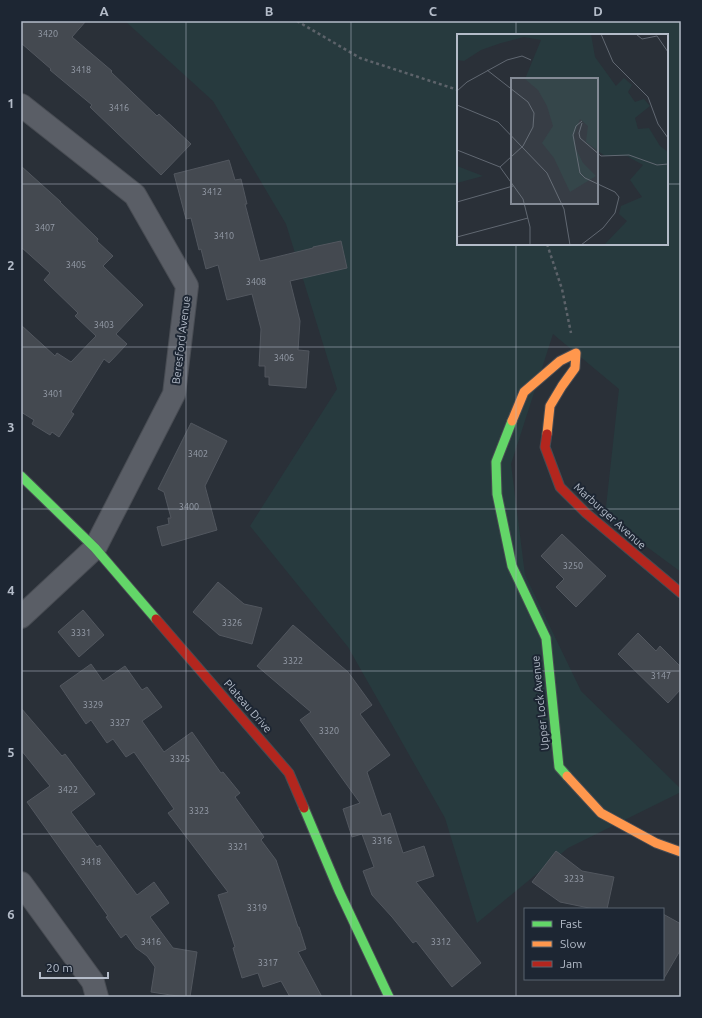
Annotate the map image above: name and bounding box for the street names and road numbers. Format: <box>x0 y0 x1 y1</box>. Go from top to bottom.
street label: Beresford Avenue <box>170 295 192 385</box>
street label: Marburger Avenue <box>572 481 648 551</box>
street label: Upper Lock Avenue <box>529 655 551 751</box>
street label: Plateau Drive <box>222 677 274 735</box>

